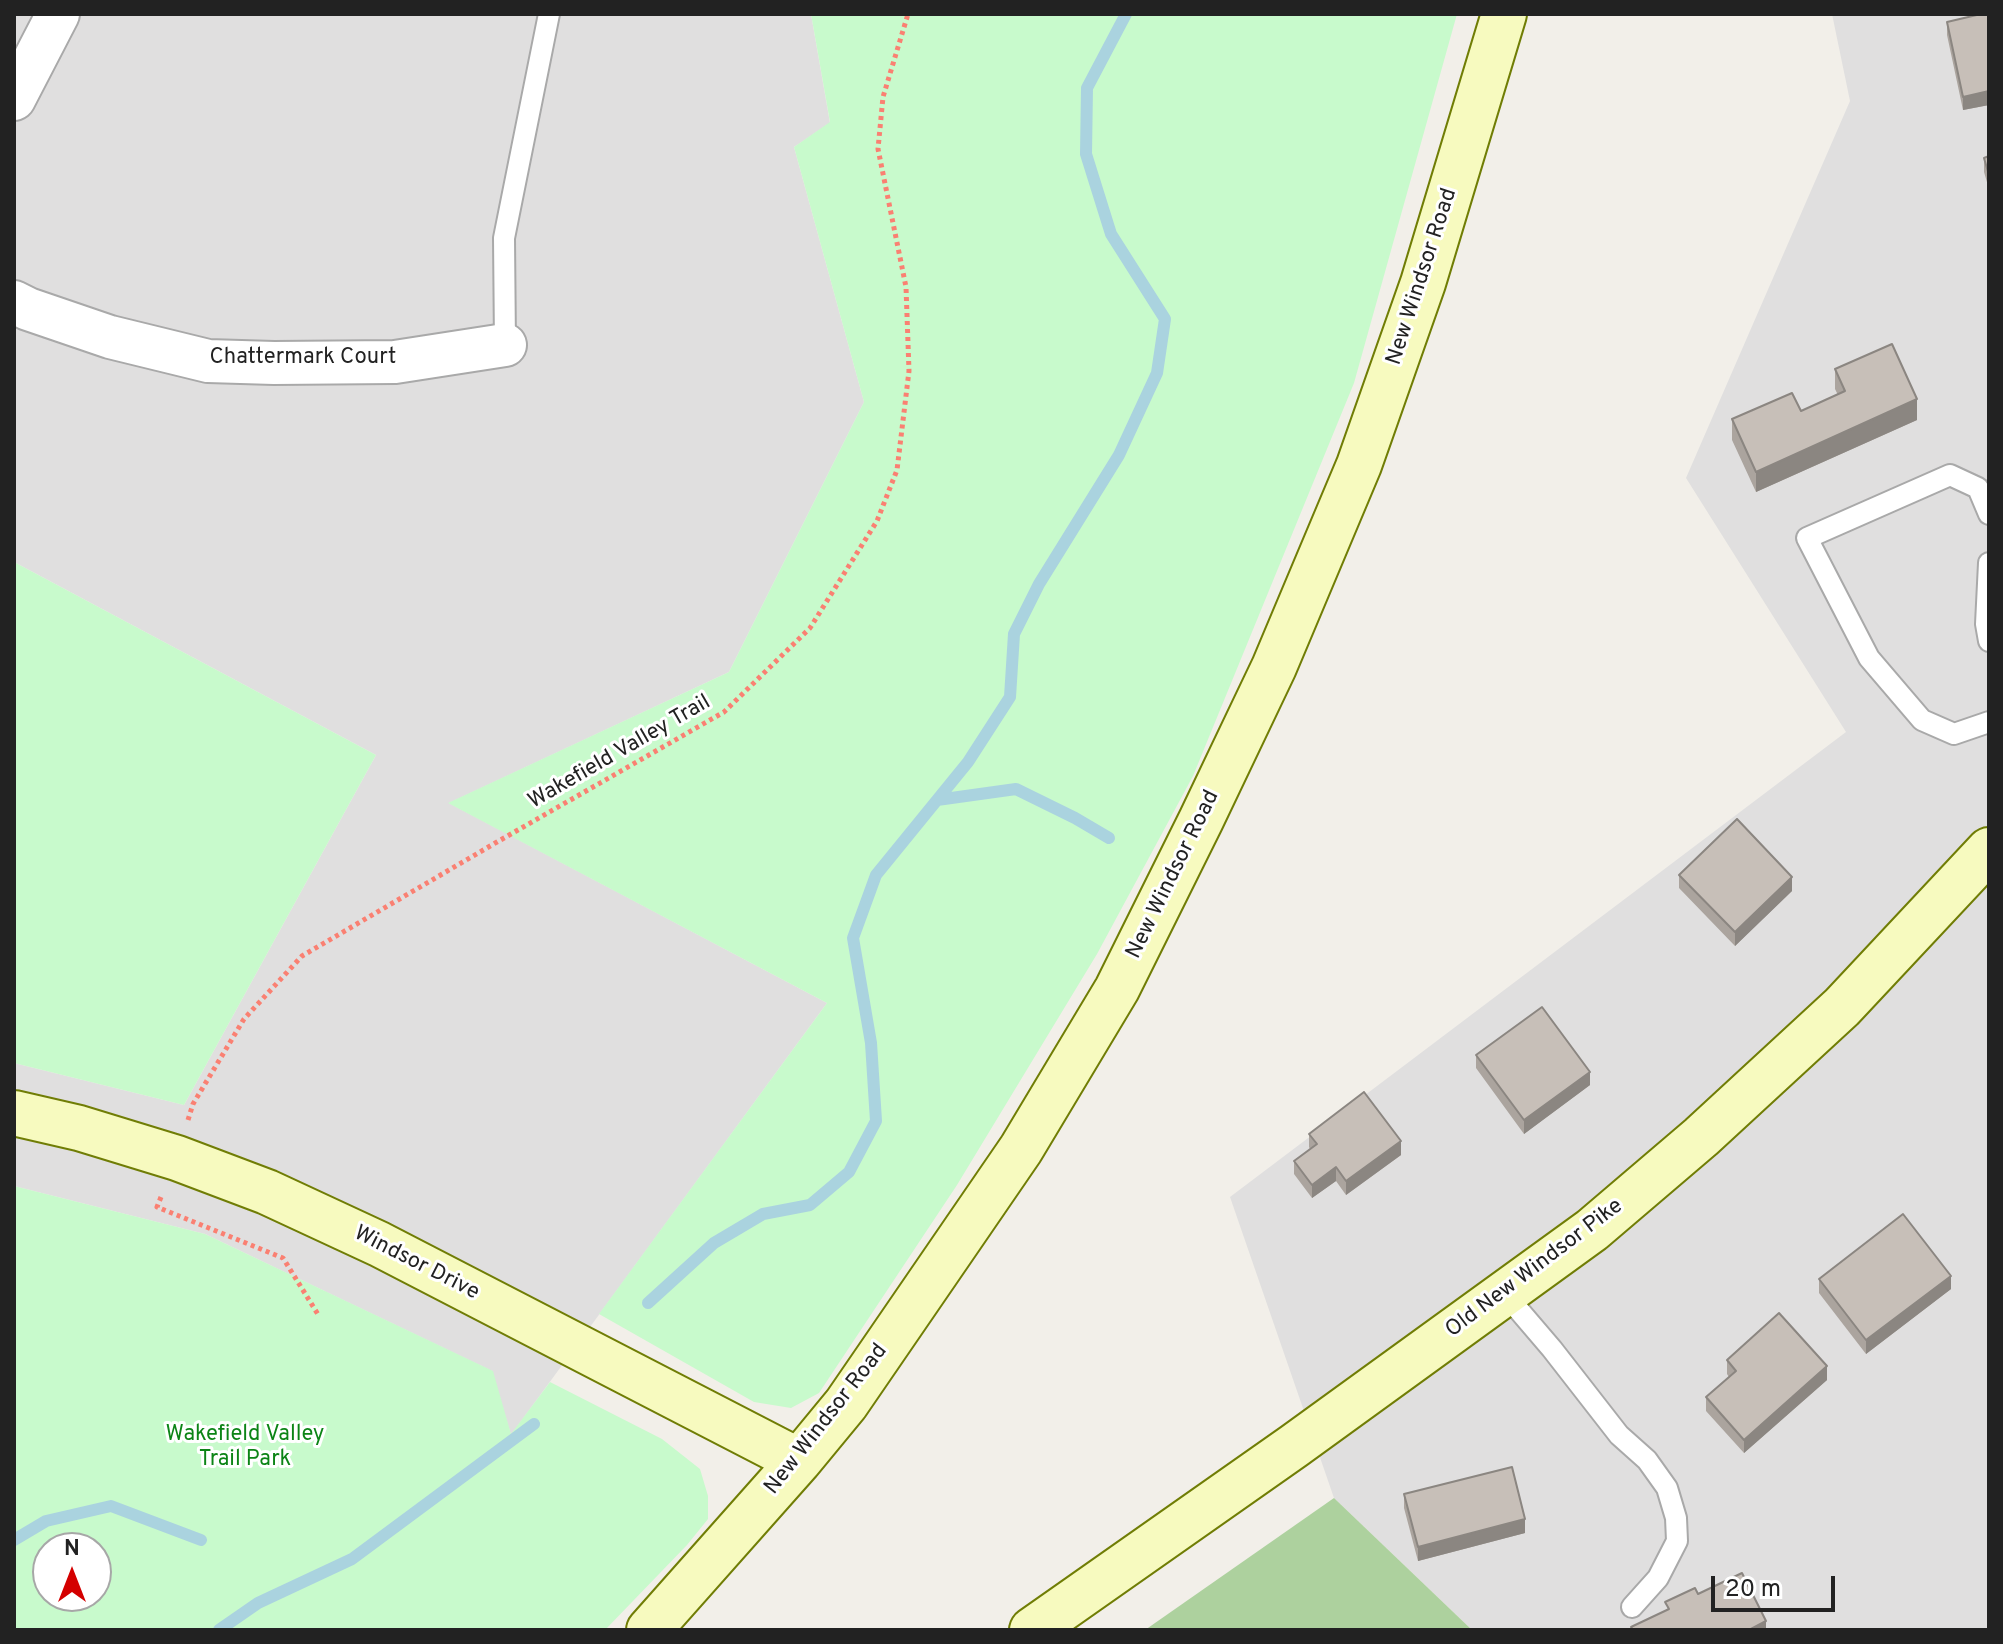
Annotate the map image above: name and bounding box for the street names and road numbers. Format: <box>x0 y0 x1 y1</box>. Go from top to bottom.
street label: New Windsor Road <box>1382 185 1464 369</box>
street label: Chattermark Court <box>210 346 396 372</box>
street label: Wakefield Valley Trail <box>524 690 716 816</box>
street label: New Windsor Road <box>1122 786 1226 964</box>
street label: Old New Windsor Pike <box>1441 1194 1629 1344</box>
street label: Windsor Drive <box>349 1221 483 1307</box>
street label: New Windsor Road <box>760 1339 894 1501</box>

